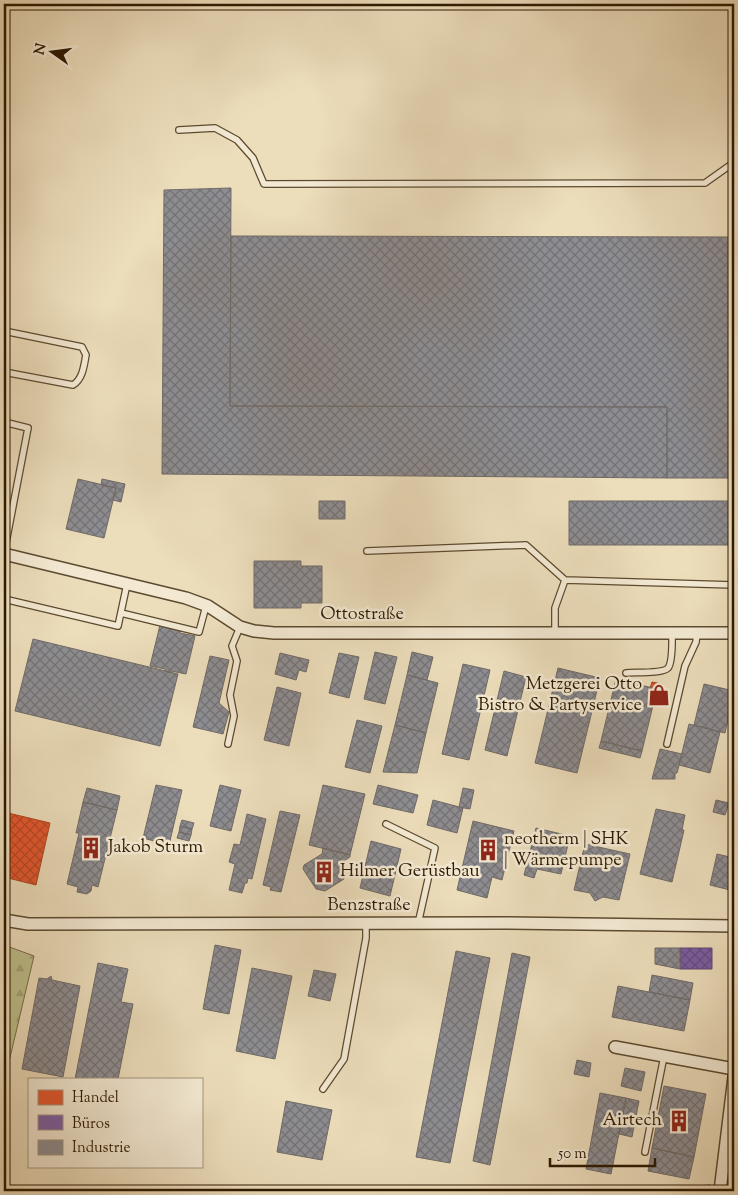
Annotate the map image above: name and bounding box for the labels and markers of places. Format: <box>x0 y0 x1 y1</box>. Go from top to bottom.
place label: Metzgerei Otto Bistro & Partyservice <box>478 672 642 719</box>
shop icon: Metzgerei Otto Bistro & Partyservice <box>646 682 672 708</box>
place label: neotherm | SHK | Wärmepumpe <box>504 827 629 874</box>
building icon: Jakob Sturm <box>78 835 104 861</box>
place label: Jakob Sturm <box>107 835 203 861</box>
building icon: neotherm | SHK | Wärmepumpe <box>475 837 501 863</box>
building icon: Hilmer Gerüstbau <box>311 859 337 885</box>
place label: Hilmer Gerüstbau <box>340 859 480 885</box>
place label: Airtech <box>602 1108 662 1134</box>
building icon: Airtech <box>666 1108 692 1134</box>

